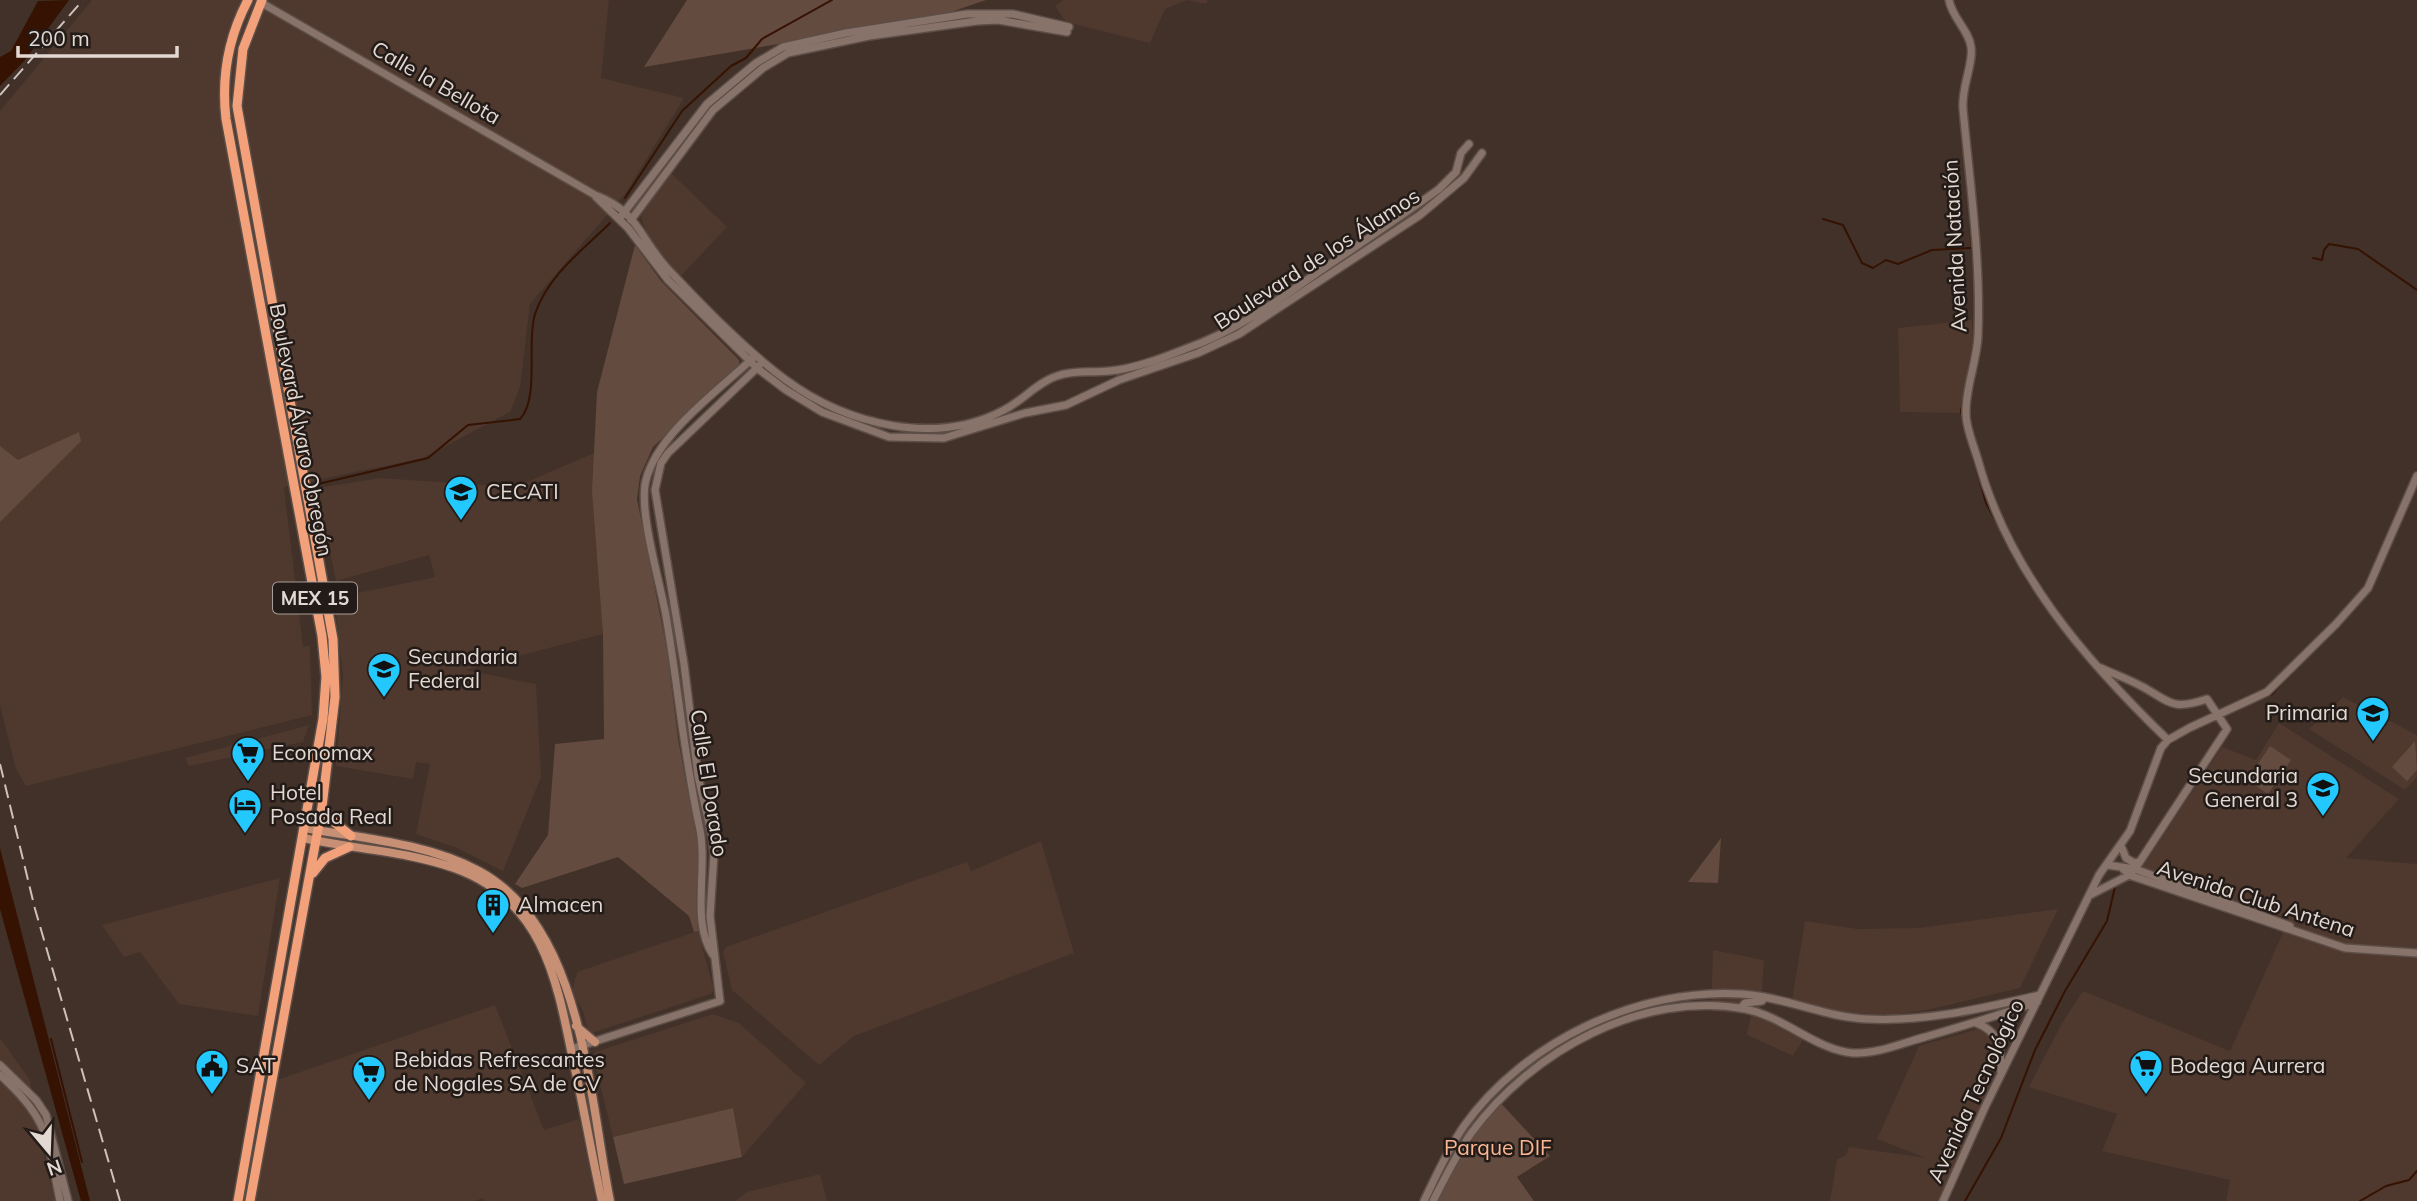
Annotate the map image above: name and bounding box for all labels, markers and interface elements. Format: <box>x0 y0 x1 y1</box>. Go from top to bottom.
scale bar <box>18 14 177 58</box>
text: 200 m <box>28 25 90 51</box>
street label: Calle la Bellota <box>368 35 505 129</box>
street label: Avenida Natación <box>1936 159 1972 333</box>
street label: Boulevard de los Álamos <box>1209 182 1424 334</box>
street label: Boulevard Álvaro Obregón <box>265 301 339 559</box>
school or university icon: CECATI <box>442 473 480 522</box>
place label: CECATI <box>486 478 559 504</box>
road number: MEX 15 <box>273 582 357 614</box>
place label: Secundaria Federal <box>408 643 518 693</box>
school or university icon: Secundaria Federal <box>365 650 403 699</box>
school or university icon: Primaria <box>2354 694 2392 743</box>
place label: Primaria <box>2266 699 2348 725</box>
street label: Calle El Dorado <box>686 707 734 858</box>
supermarket icon: Economax <box>229 734 267 783</box>
place label: Economax <box>272 739 373 765</box>
place label: Secundaria General 3 <box>2188 762 2298 812</box>
school or university icon: Secundaria General 3 <box>2304 769 2342 818</box>
place label: Hotel Posada Real <box>270 779 392 829</box>
hotel icon: Hotel Posada Real <box>226 786 264 835</box>
street label: Avenida Club Antena <box>2154 854 2358 942</box>
building icon: Almacen <box>474 886 512 935</box>
place label: Almacen <box>518 891 603 917</box>
street label: Avenida Tecnológico <box>1921 995 2029 1186</box>
place label: Bebidas Refrescantes de Nogales SA de CV <box>394 1046 605 1096</box>
public building icon: SAT <box>193 1047 231 1096</box>
supermarket icon: Bodega Aurrera <box>2127 1047 2165 1096</box>
place label: SAT <box>236 1052 276 1078</box>
place label: Bodega Aurrera <box>2170 1052 2325 1078</box>
supermarket icon: Bebidas Refrescantes de Nogales SA de CV <box>350 1053 388 1102</box>
north arrow <box>14 1117 84 1187</box>
park label: Parque DIF <box>1444 1134 1552 1160</box>
text: N <box>44 1154 65 1182</box>

